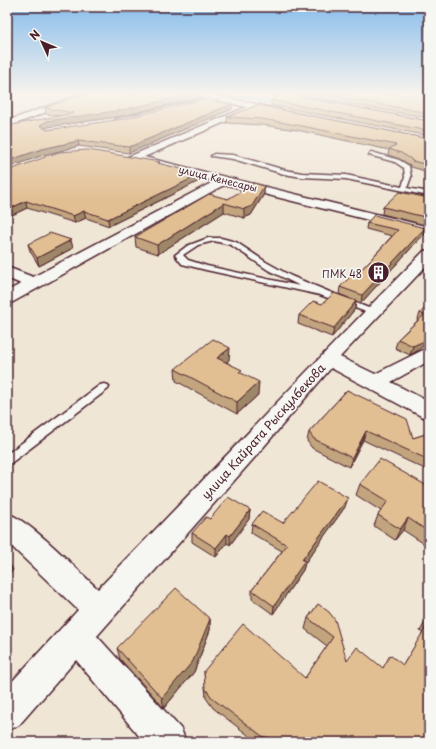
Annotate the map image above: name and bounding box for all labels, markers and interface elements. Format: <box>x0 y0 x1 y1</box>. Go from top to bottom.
north arrow <box>22 22 62 62</box>
text: N <box>25 25 44 44</box>
street label: улица Кенесары <box>177 161 259 195</box>
building icon: ПМК 48 <box>365 260 391 286</box>
place label: ПМК 48 <box>322 266 362 281</box>
street label: улица Кайрата Рыскулбекова <box>197 359 329 503</box>

